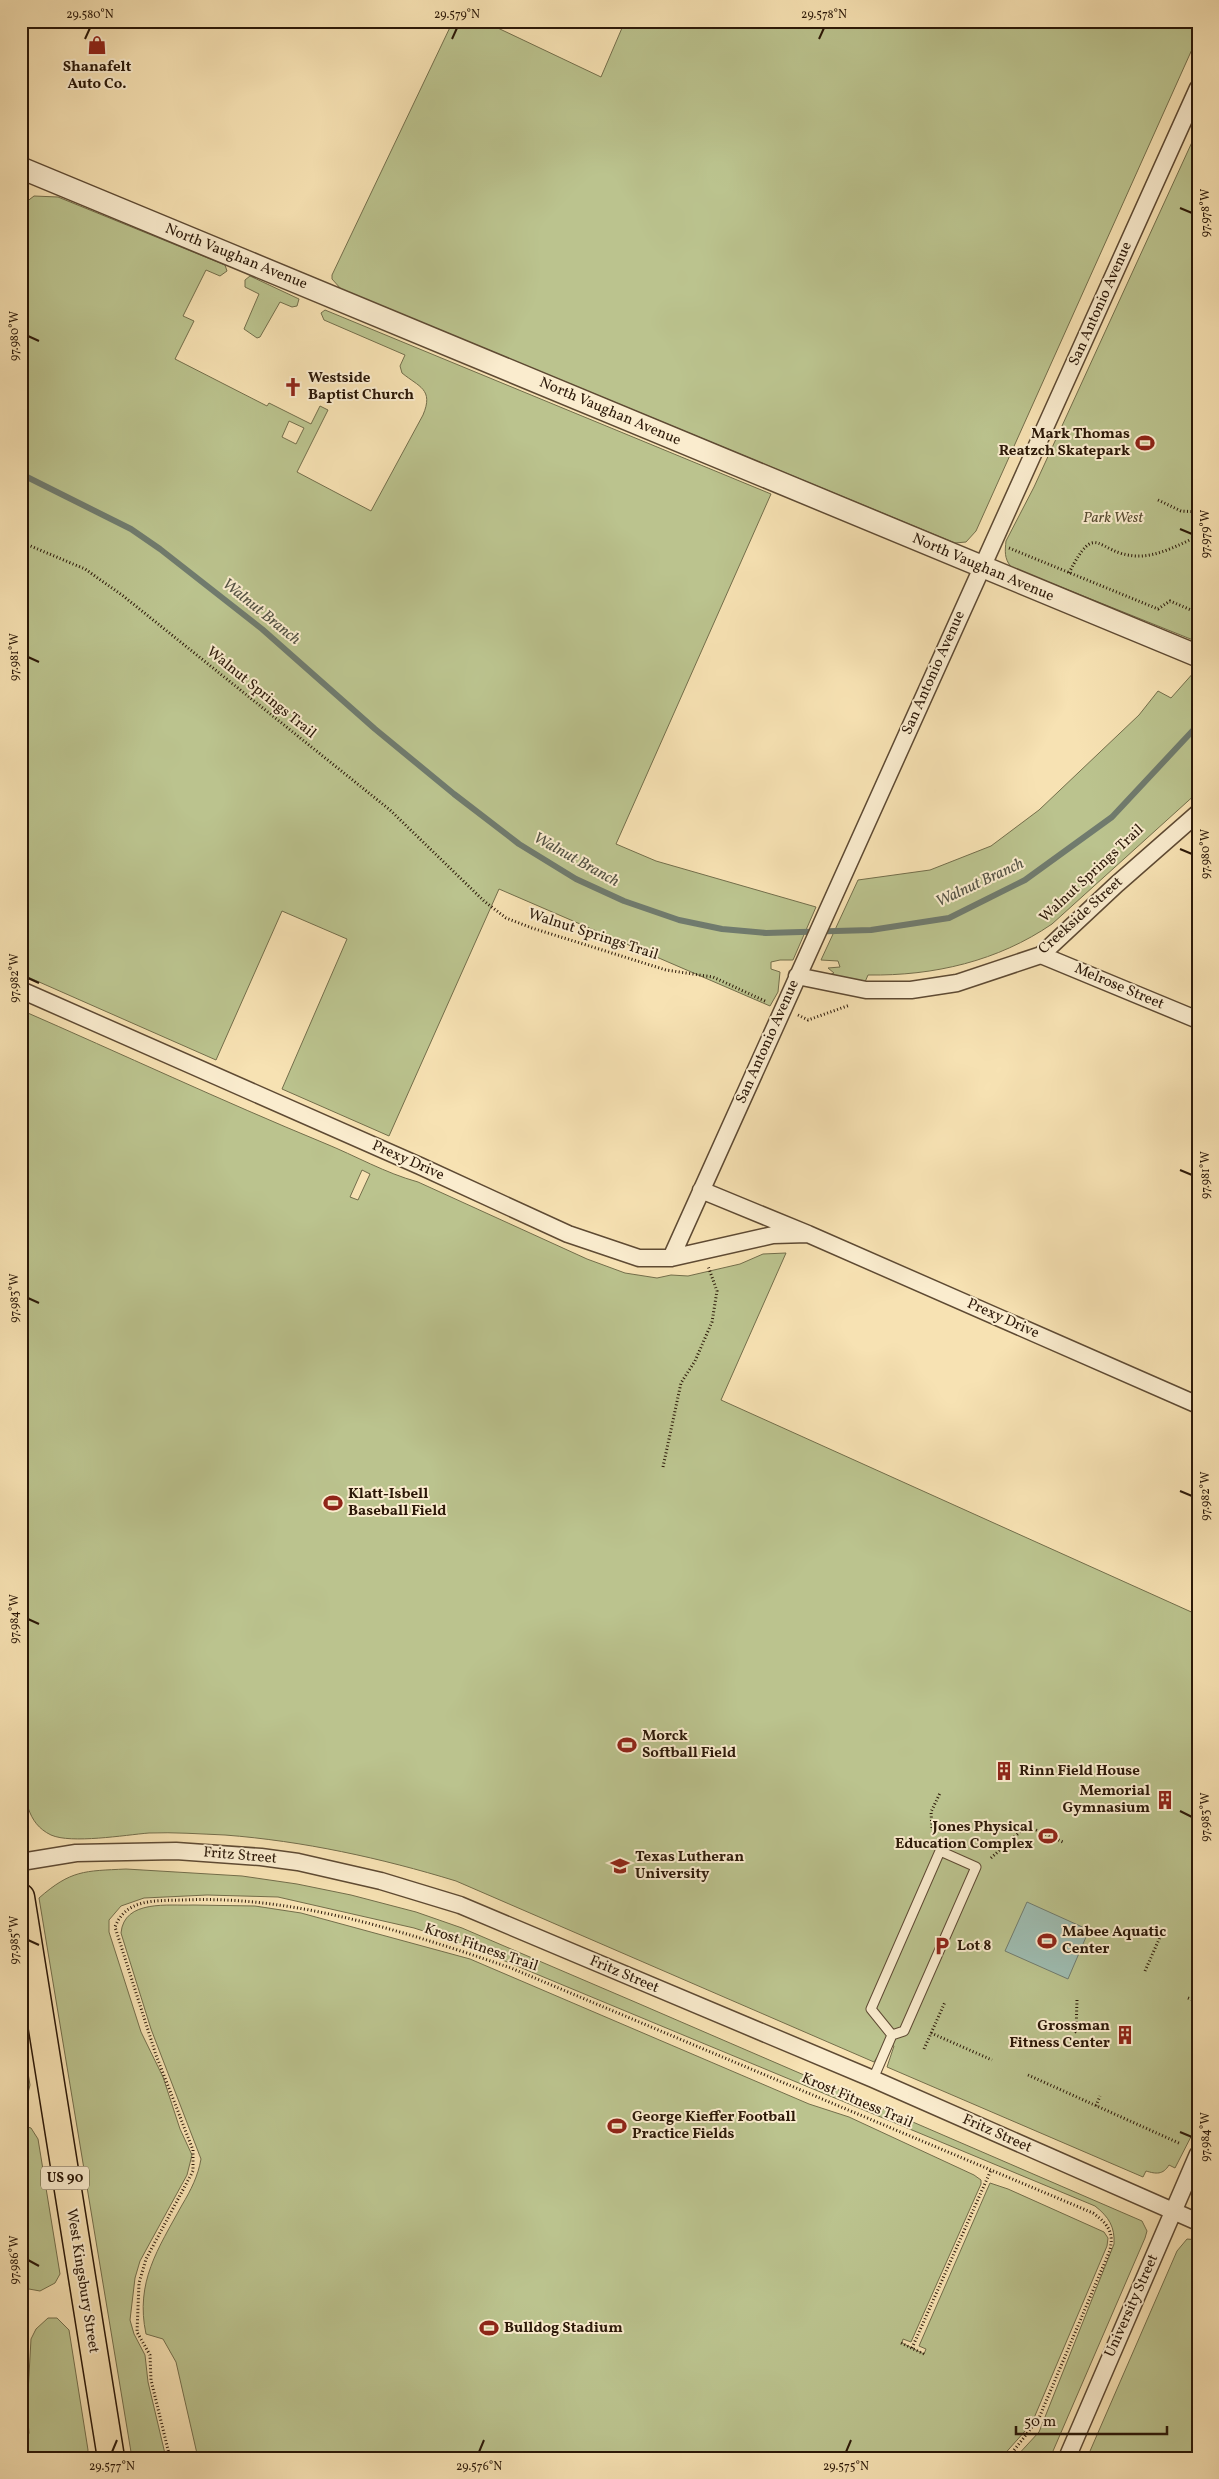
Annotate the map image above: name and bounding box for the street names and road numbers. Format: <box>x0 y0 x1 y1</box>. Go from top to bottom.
street label: North Vaughan Avenue <box>162 219 310 295</box>
street label: San Antonio Avenue <box>1064 239 1138 369</box>
street label: North Vaughan Avenue <box>536 373 684 451</box>
street label: North Vaughan Avenue <box>909 529 1057 607</box>
street label: San Antonio Avenue <box>897 608 971 738</box>
street label: Walnut Springs Trail <box>202 642 320 744</box>
street label: Walnut Springs Trail <box>1035 820 1149 928</box>
street label: Creekside Street <box>1034 872 1128 960</box>
street label: Walnut Springs Trail <box>525 904 661 966</box>
street label: Melrose Street <box>1071 959 1167 1015</box>
street label: San Antonio Avenue <box>731 977 805 1107</box>
street label: Prexy Drive <box>368 1136 448 1186</box>
street label: Prexy Drive <box>963 1294 1043 1344</box>
street label: Fritz Street <box>202 1842 278 1870</box>
street label: Krost Fitness Trail <box>421 1919 541 1977</box>
street label: Fritz Street <box>586 1951 662 1999</box>
street label: Krost Fitness Trail <box>798 2068 916 2134</box>
street label: Fritz Street <box>959 2109 1035 2159</box>
road number: US 90 <box>41 2166 89 2190</box>
street label: West Kingsbury Street <box>60 2207 104 2355</box>
street label: University Street <box>1100 2251 1164 2361</box>

